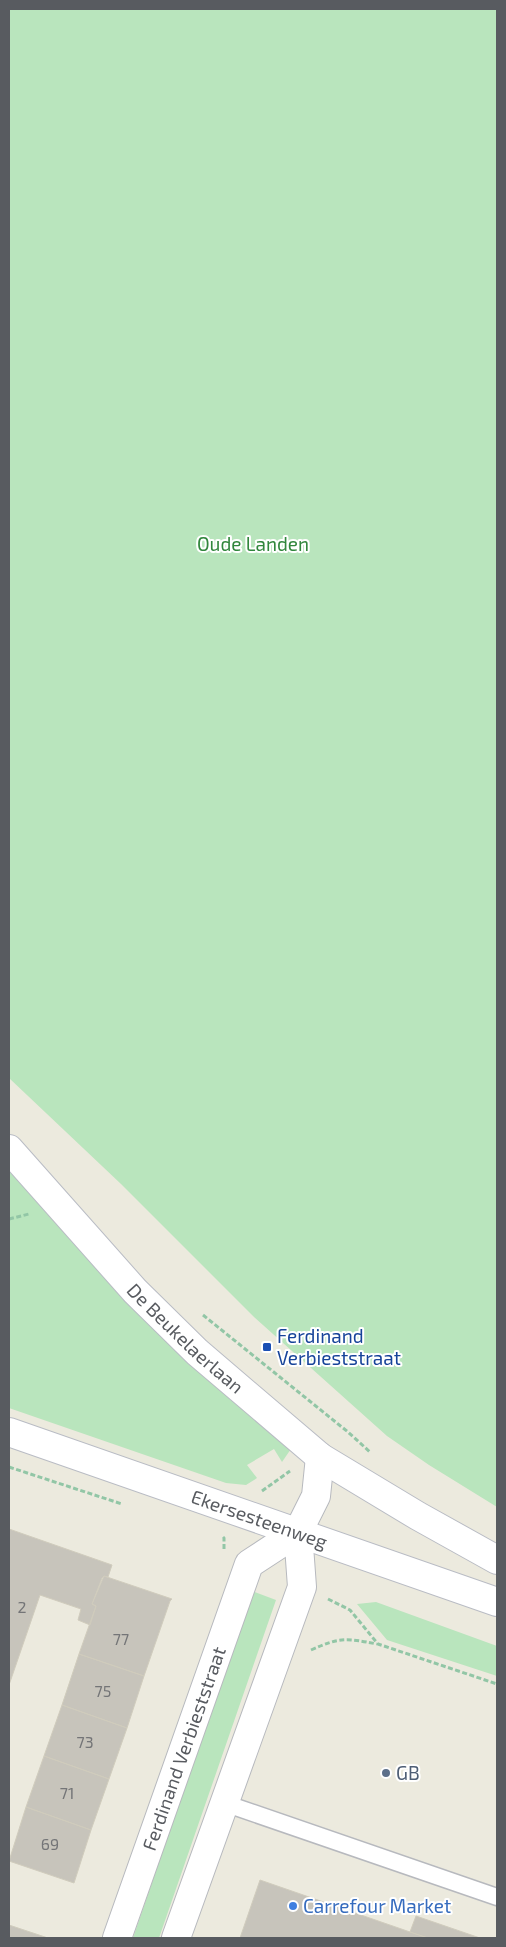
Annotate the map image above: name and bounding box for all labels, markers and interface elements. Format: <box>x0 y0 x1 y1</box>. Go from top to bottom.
park label: Oude Landen <box>197 532 309 555</box>
street label: De Beukelaerlaan <box>123 1278 249 1398</box>
place label: Ferdinand Verbieststraat <box>277 1324 401 1369</box>
marker: Ferdinand Verbieststraat <box>261 1341 273 1353</box>
street label: Ekersesteenweg <box>188 1484 331 1553</box>
house number: 2 <box>18 1597 27 1616</box>
house number: 77 <box>113 1629 129 1648</box>
street label: Ferdinand Verbieststraat <box>137 1643 230 1853</box>
house number: 75 <box>95 1681 111 1700</box>
house number: 73 <box>76 1732 94 1751</box>
place label: GB <box>396 1761 420 1784</box>
marker: GB <box>380 1767 392 1779</box>
house number: 71 <box>60 1783 74 1802</box>
house number: 69 <box>41 1834 59 1853</box>
place label: Carrefour Market <box>303 1894 451 1917</box>
marker: Carrefour Market <box>287 1900 299 1912</box>

